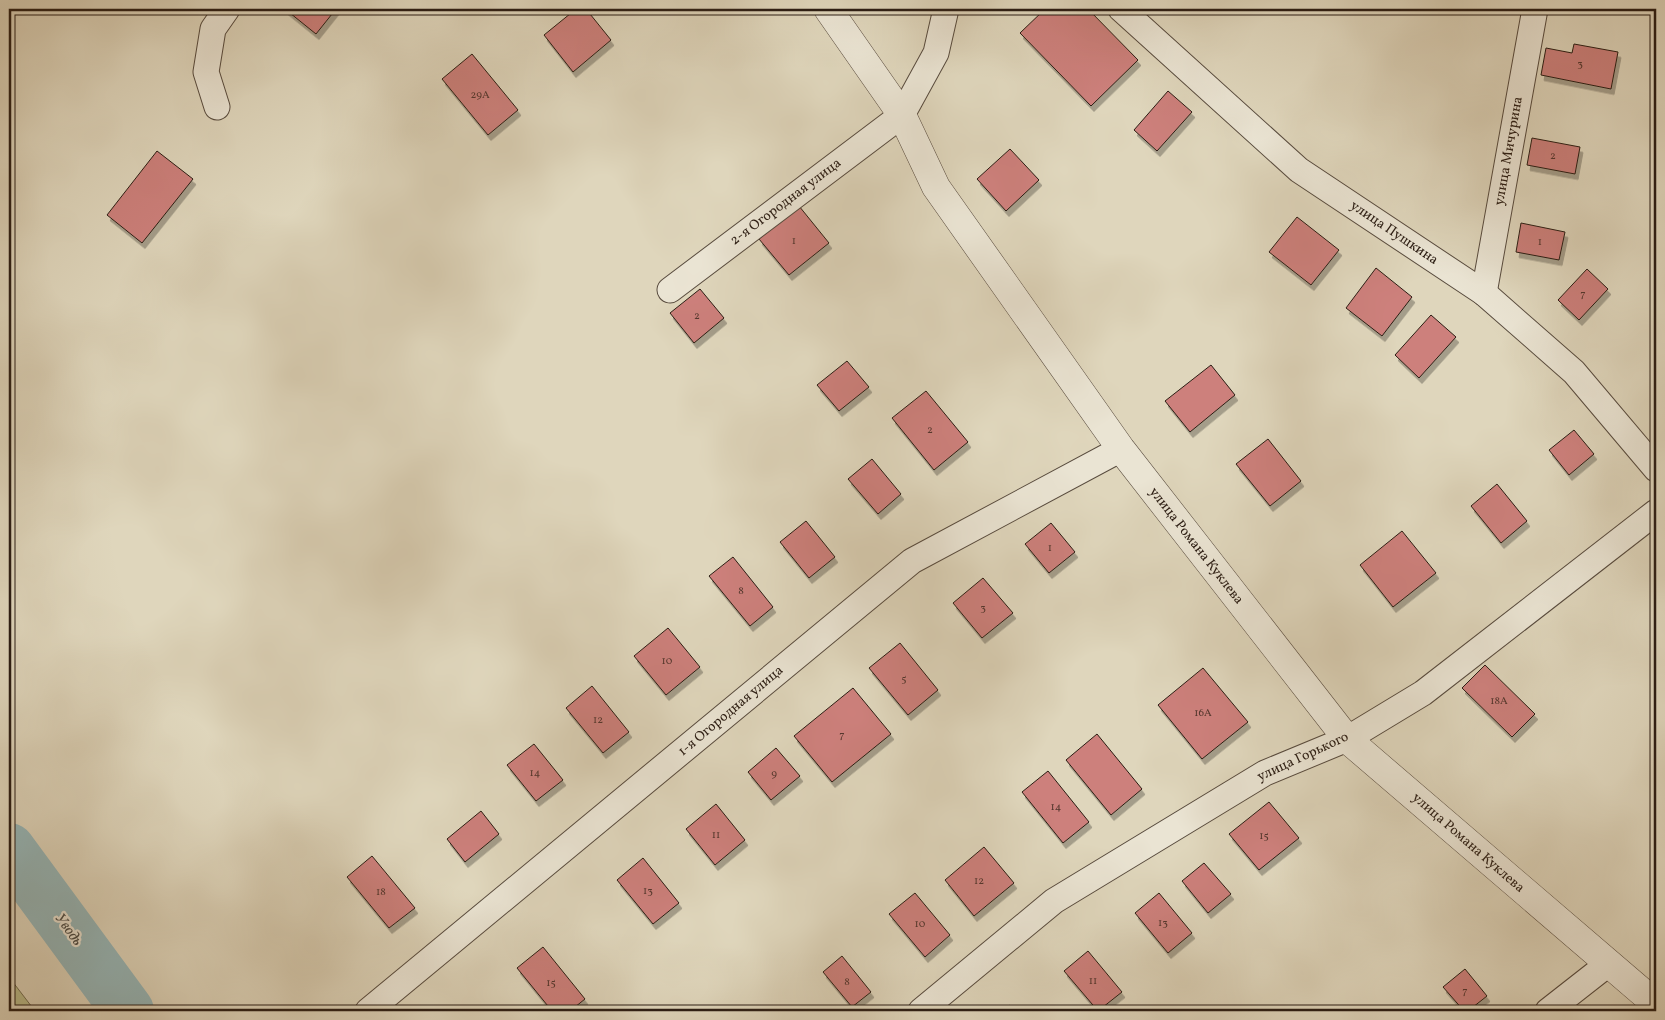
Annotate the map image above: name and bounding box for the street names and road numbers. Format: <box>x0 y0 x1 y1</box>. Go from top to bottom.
street label: улица Мичурина <box>1490 95 1528 207</box>
street label: 2-я Огородная улица <box>726 154 846 250</box>
street label: улица Пушкина <box>1346 196 1442 270</box>
street label: улица Романа Куклева <box>1144 484 1248 608</box>
street label: 1-я Огородная улица <box>674 661 788 761</box>
street label: улица Горького <box>1254 727 1352 787</box>
street label: улица Романа Куклева <box>1408 789 1528 897</box>

